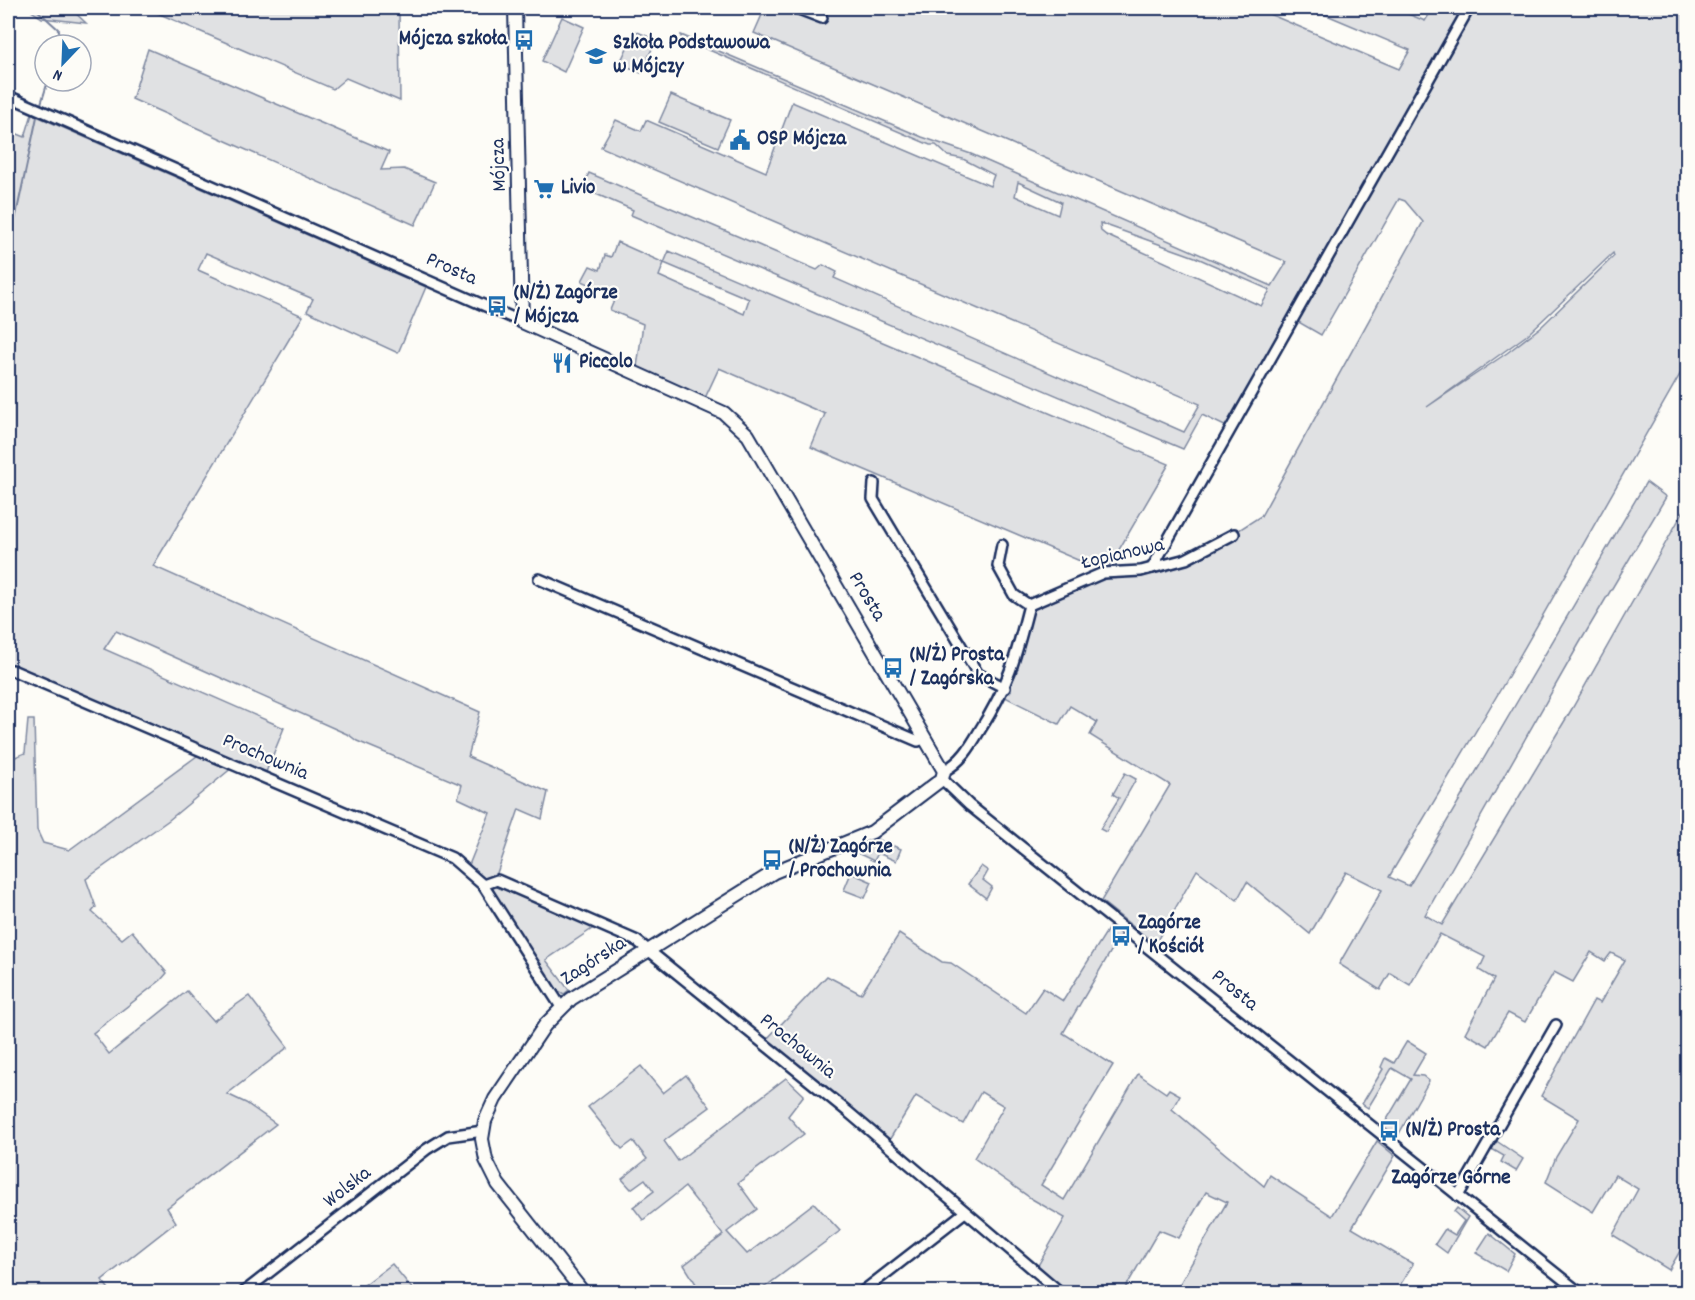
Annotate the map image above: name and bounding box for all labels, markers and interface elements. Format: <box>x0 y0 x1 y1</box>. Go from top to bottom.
place label: Mójcza szkoła <box>399 25 508 55</box>
bus stop icon: Mójcza szkoła <box>512 28 536 52</box>
place label: Szkoła Podstawowa w Mójczy <box>613 29 771 83</box>
north arrow <box>33 33 93 93</box>
school or university icon: Szkoła Podstawowa w Mójczy <box>584 44 608 68</box>
text: N <box>50 62 66 87</box>
place label: OSP Mójcza <box>757 125 847 155</box>
public building icon: OSP Mójcza <box>728 128 752 152</box>
street label: Mójcza <box>484 137 516 192</box>
place label: Livio <box>561 174 595 204</box>
supermarket icon: Livio <box>532 177 556 201</box>
street label: Prosta <box>421 245 482 295</box>
place label: (N/Ż) Zagórze / Mójcza <box>513 279 618 333</box>
bus stop icon: (N/Ż) Zagórze / Mójcza <box>485 294 509 318</box>
place label: Piccolo <box>579 348 633 378</box>
restaurant icon: Piccolo <box>550 351 574 375</box>
street label: Łopianowa <box>1078 531 1168 579</box>
street label: Prosta <box>839 567 893 628</box>
place label: (N/Ż) Prosta / Zagórska <box>909 641 1005 695</box>
bus stop icon: (N/Ż) Prosta / Zagórska <box>881 656 905 680</box>
street label: Prochownia <box>217 726 314 790</box>
place label: (N/Ż) Zagórze / Prochownia <box>788 833 893 887</box>
bus stop icon: (N/Ż) Zagórze / Prochownia <box>760 848 784 872</box>
place label: Zagórze / Kościół <box>1137 909 1205 963</box>
bus stop icon: Zagórze / Kościół <box>1109 924 1133 948</box>
street label: Zagórska <box>555 929 634 994</box>
street label: Prosta <box>1204 963 1265 1020</box>
street label: Prochownia <box>752 1007 843 1088</box>
place label: (N/Ż) Prosta <box>1406 1116 1501 1146</box>
bus stop icon: (N/Ż) Prosta <box>1377 1119 1401 1143</box>
street label: Wolska <box>318 1159 379 1216</box>
district label: Zagórze Górne <box>1391 1163 1511 1194</box>

